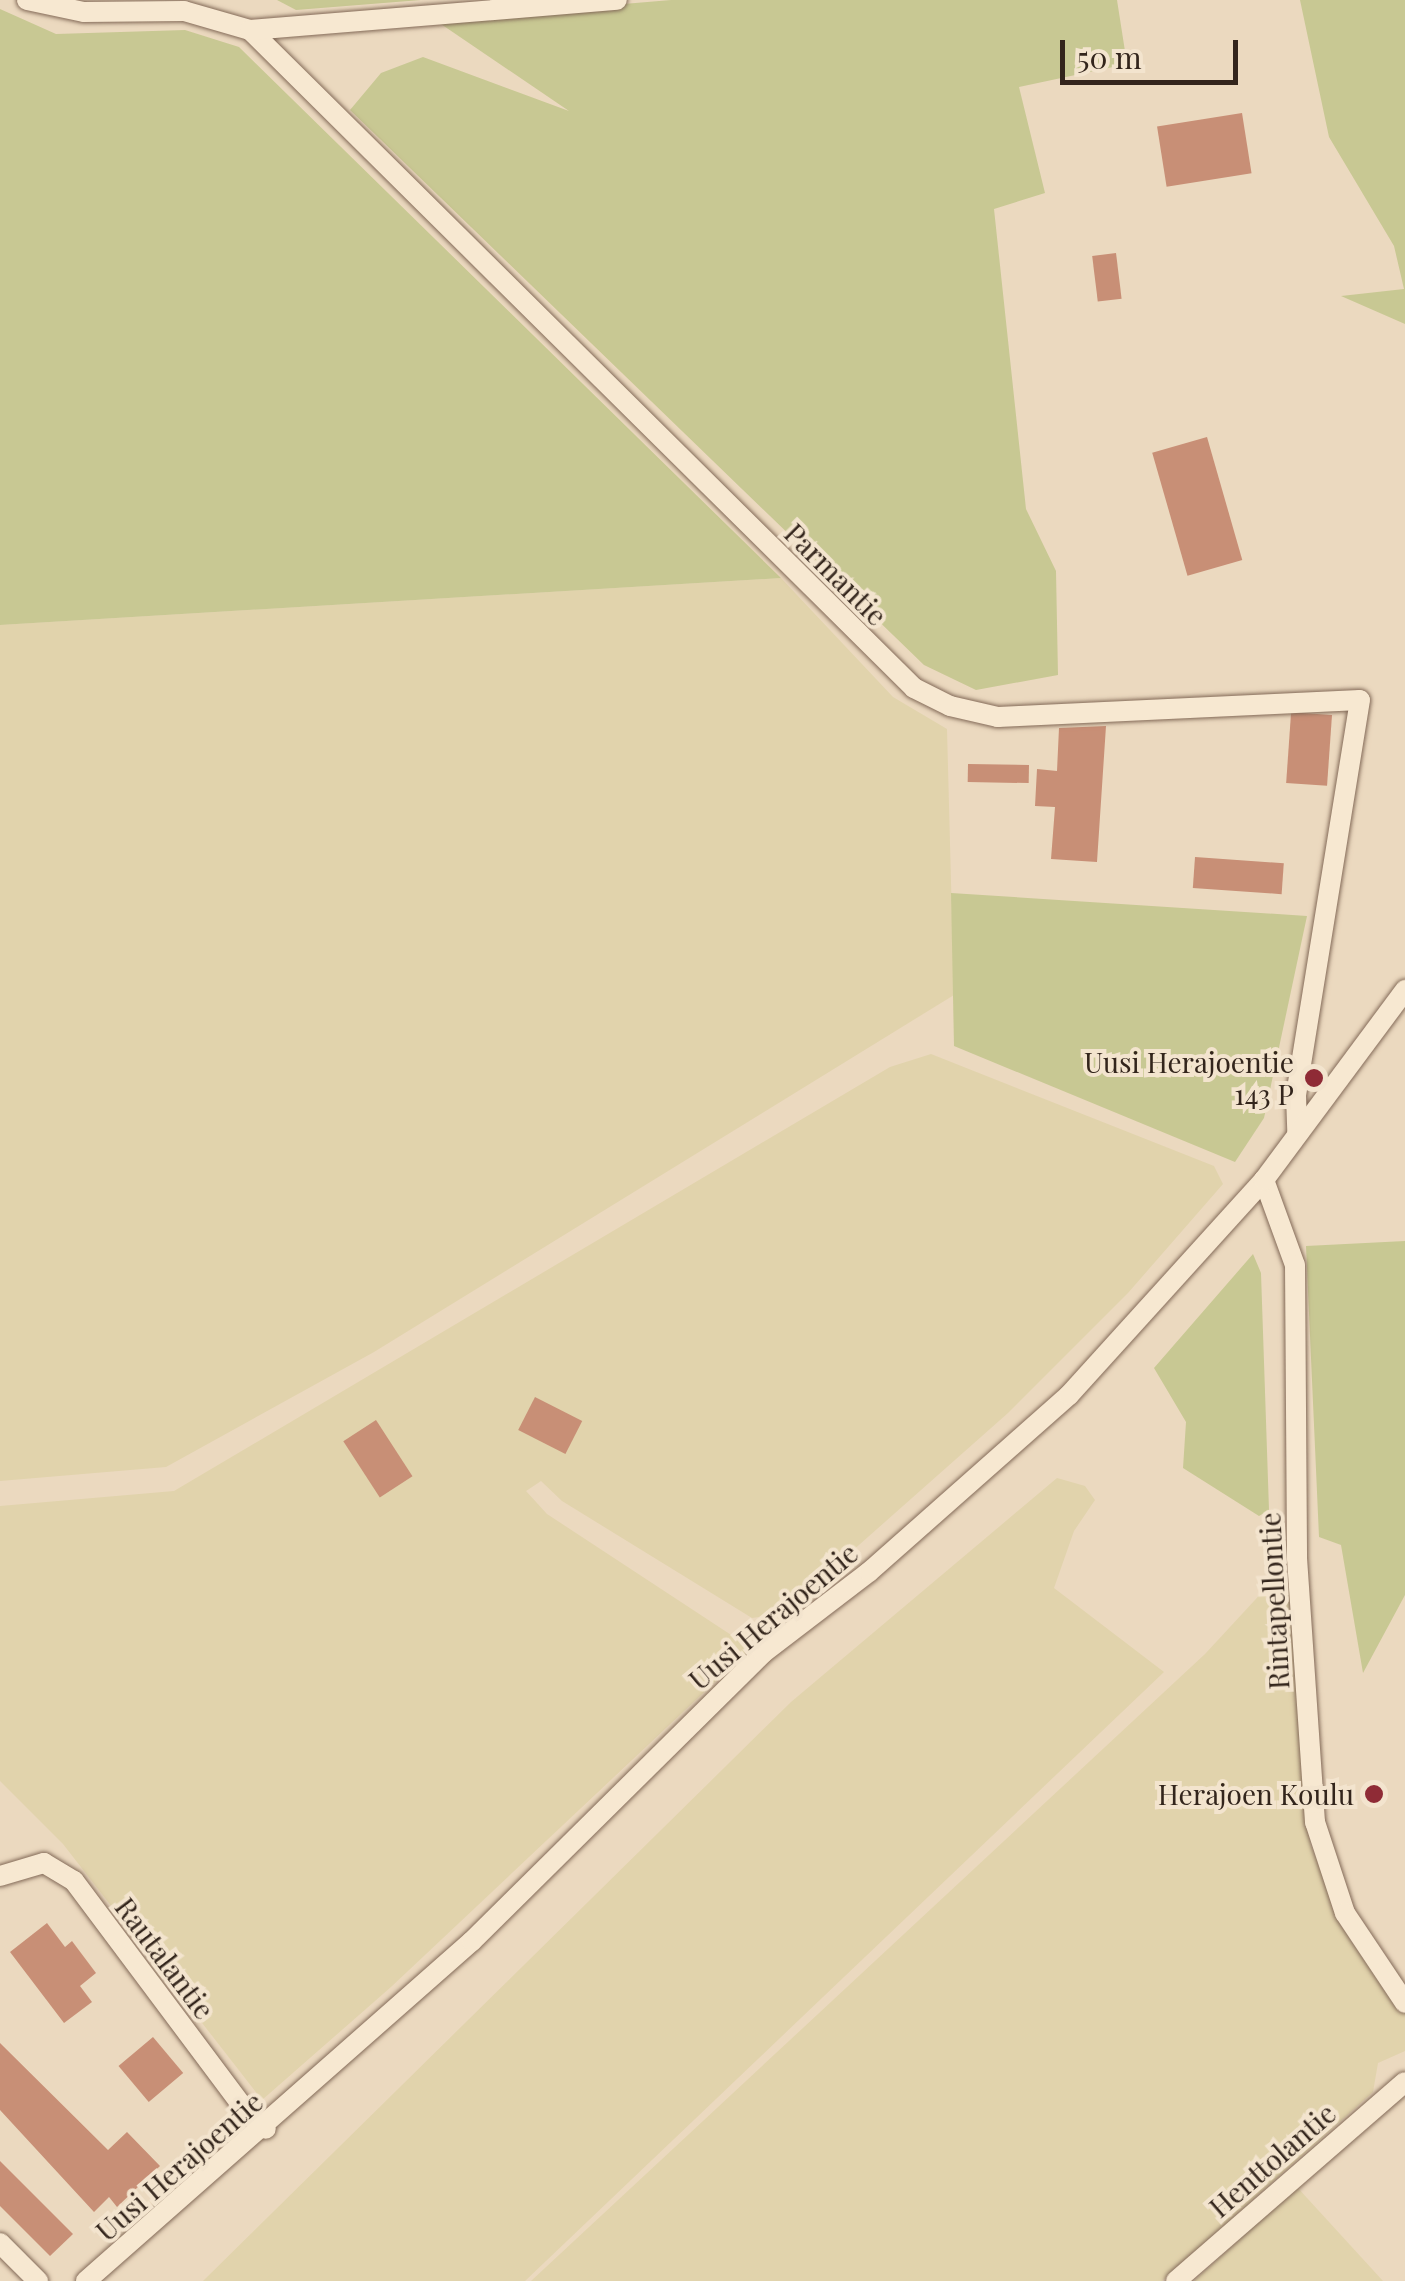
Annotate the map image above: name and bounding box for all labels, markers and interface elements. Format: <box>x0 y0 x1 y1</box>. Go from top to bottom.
scale bar <box>1065 20 1242 82</box>
text: 50 m <box>1077 37 1142 77</box>
street label: Parmantie <box>778 516 894 632</box>
place label: Uusi Herajoentie 143 P <box>1084 1045 1294 1111</box>
marker: Uusi Herajoentie 143 P <box>1303 1067 1325 1089</box>
street label: Rintapellontie <box>1253 1512 1295 1690</box>
street label: Uusi Herajoentie <box>682 1536 864 1696</box>
place label: Herajoen Koulu <box>1158 1777 1354 1811</box>
marker: Herajoen Koulu <box>1363 1783 1385 1805</box>
street label: Rautalantie <box>109 1891 221 2025</box>
street label: Uusi Herajoentie <box>89 2084 269 2248</box>
street label: Henttolantie <box>1202 2096 1342 2224</box>

